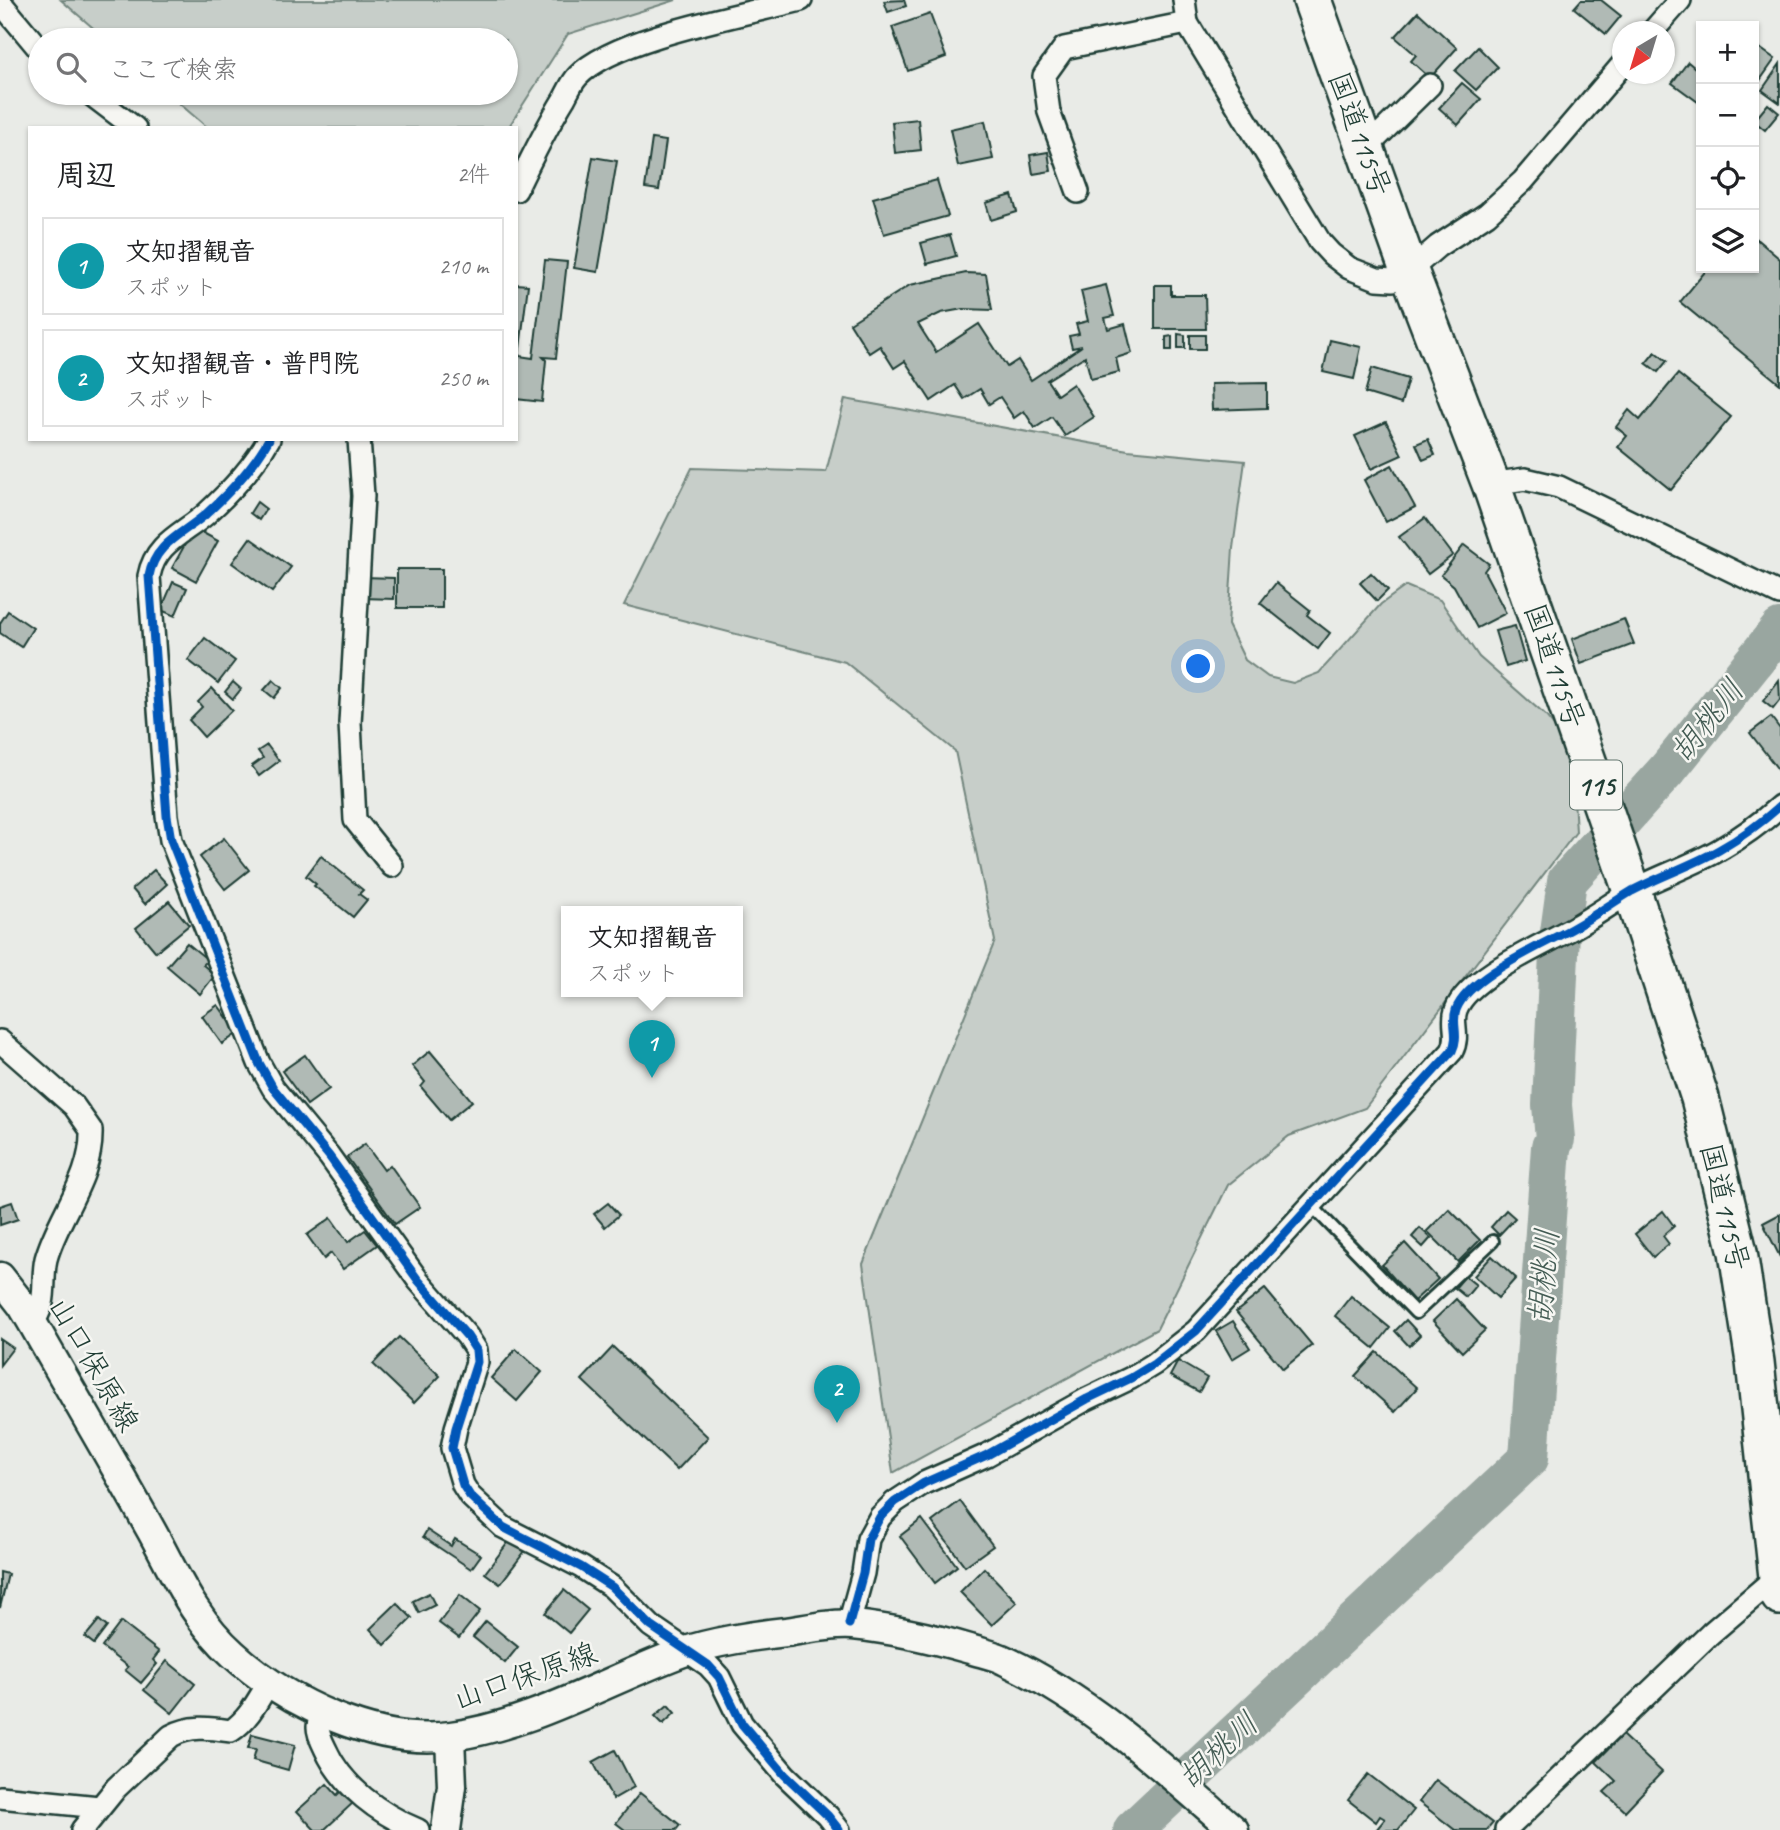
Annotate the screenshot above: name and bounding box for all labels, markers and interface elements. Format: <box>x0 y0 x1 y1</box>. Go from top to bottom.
north arrow <box>1612 21 1675 84</box>
map controls <box>1696 21 1759 273</box>
button: + <box>1696 21 1759 84</box>
search box <box>28 28 518 105</box>
icon: search <box>52 48 90 86</box>
text: ここで検索 <box>108 53 238 86</box>
street label: 国道115号 <box>1320 66 1400 202</box>
button: − <box>1696 84 1759 147</box>
button: locate <box>1696 147 1759 210</box>
text: 周辺 <box>56 156 116 194</box>
text: 2件 <box>457 160 490 189</box>
button: layers <box>1696 210 1759 273</box>
text: 文知摺観音 <box>125 235 255 268</box>
text: 1 <box>76 252 86 281</box>
text: 210 m <box>439 252 488 281</box>
text: スポット <box>125 273 217 302</box>
text: 文知摺観音・普門院 <box>125 347 359 380</box>
text: 2 <box>76 364 86 393</box>
text: 250 m <box>439 364 488 393</box>
text: スポット <box>125 385 217 414</box>
street label: 国道115号 <box>1516 598 1594 734</box>
your location <box>1181 649 1215 683</box>
water label: 胡桃川 <box>1661 670 1754 771</box>
road number: 115 <box>1570 760 1622 810</box>
popup <box>561 906 743 997</box>
text: 文知摺観音 <box>587 921 717 954</box>
text: スポット <box>587 959 679 988</box>
pin: 1 <box>629 1020 675 1078</box>
street label: 国道115号 <box>1692 1139 1758 1275</box>
water label: 胡桃川 <box>1519 1226 1568 1326</box>
street label: 山口保原線 <box>40 1290 148 1438</box>
pin: 2 <box>814 1365 860 1423</box>
street label: 山口保原線 <box>448 1634 602 1718</box>
water label: 胡桃川 <box>1169 1703 1267 1798</box>

